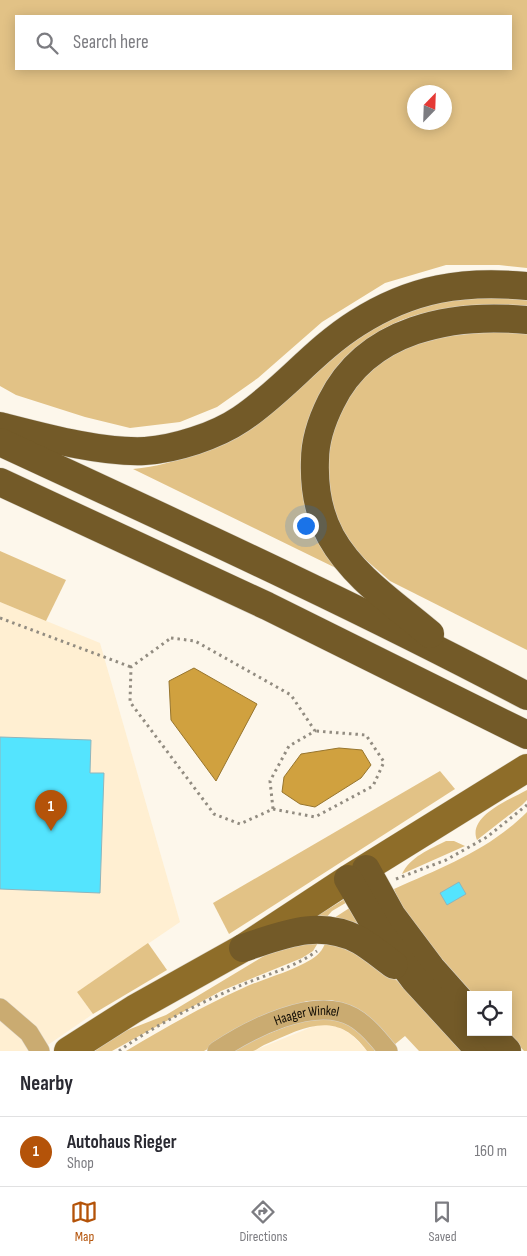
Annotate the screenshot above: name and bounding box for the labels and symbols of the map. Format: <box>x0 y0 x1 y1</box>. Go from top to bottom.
north arrow <box>407 85 452 130</box>
your location <box>293 513 319 539</box>
pin: 1 <box>35 790 67 831</box>
street label: Haager Winkel <box>271 1001 341 1029</box>

